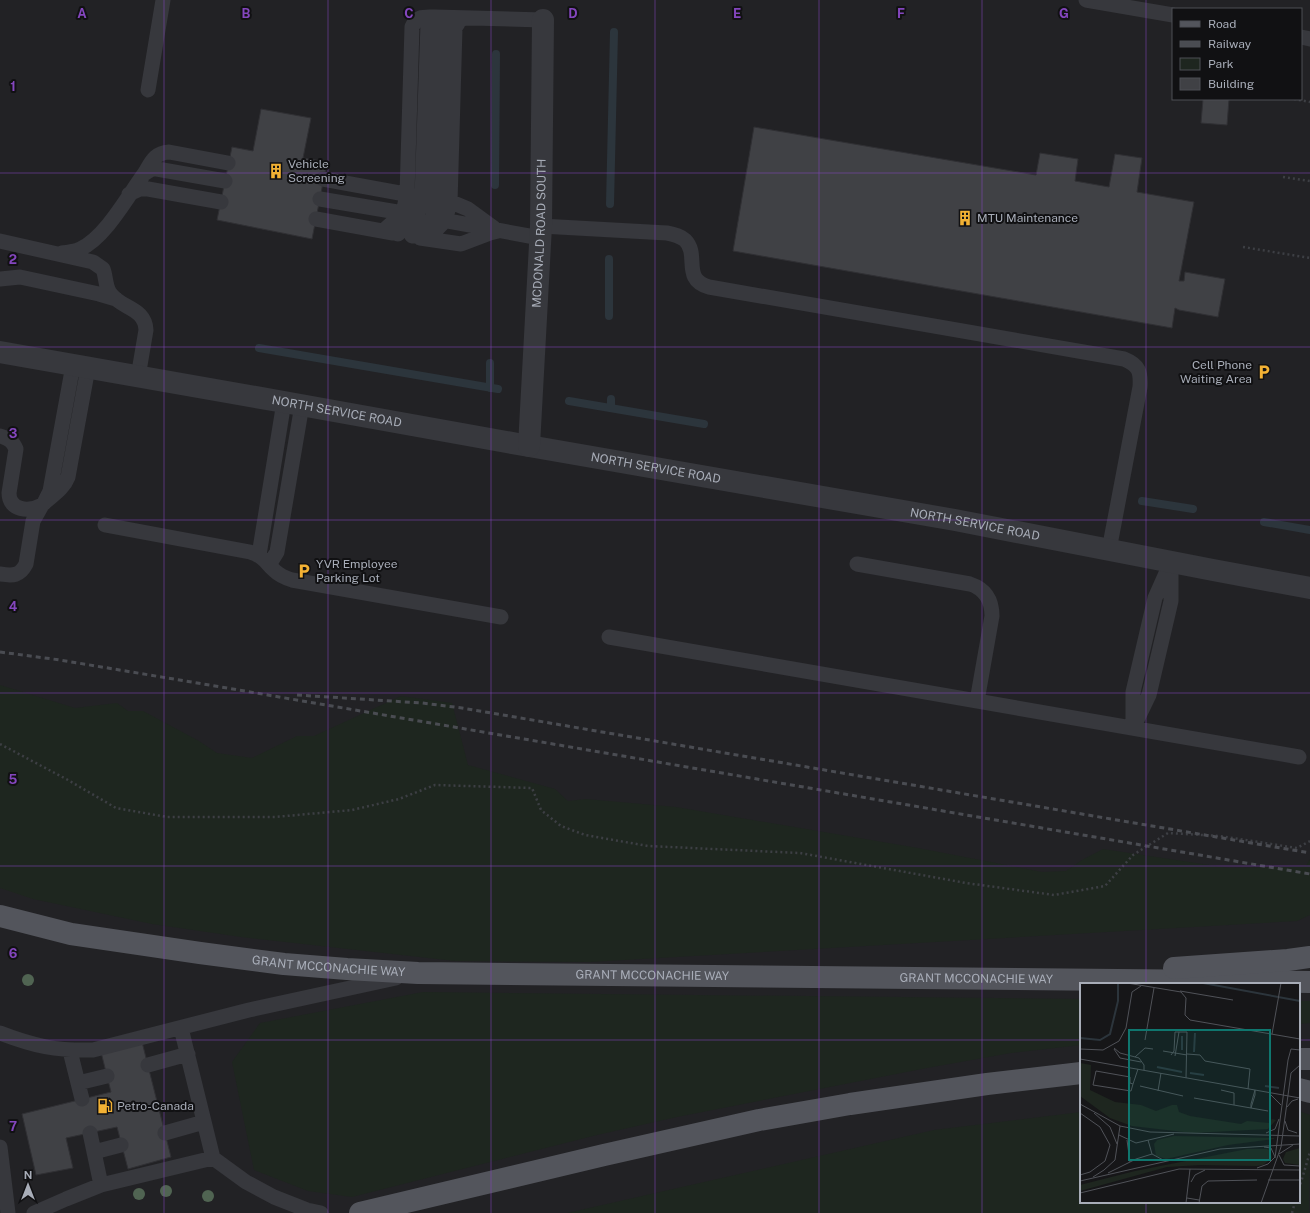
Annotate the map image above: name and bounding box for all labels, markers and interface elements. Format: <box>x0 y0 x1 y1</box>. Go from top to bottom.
text: A <box>77 6 87 21</box>
text: B <box>242 6 251 21</box>
text: C <box>404 6 414 21</box>
text: D <box>568 6 578 21</box>
text: E <box>733 6 741 21</box>
text: F <box>897 6 905 21</box>
text: G <box>1059 6 1069 21</box>
legend <box>1172 8 1302 100</box>
text: Road <box>1208 17 1236 31</box>
text: Railway <box>1208 37 1252 51</box>
text: Park <box>1208 57 1234 71</box>
text: Building <box>1208 77 1254 91</box>
text: 1 <box>10 79 16 94</box>
place label: Vehicle Screening <box>288 157 345 185</box>
street label: MCDONALD ROAD SOUTH <box>530 159 549 308</box>
building icon: Vehicle Screening <box>267 162 285 180</box>
building icon: MTU Maintenance <box>956 209 974 227</box>
place label: MTU Maintenance <box>977 211 1078 225</box>
text: 2 <box>9 252 17 267</box>
place label: Cell Phone Waiting Area <box>1180 358 1252 386</box>
parking icon: Cell Phone Waiting Area <box>1255 363 1273 381</box>
street label: NORTH SERVICE ROAD <box>271 393 403 430</box>
text: 3 <box>9 426 18 441</box>
street label: NORTH SERVICE ROAD <box>590 450 722 486</box>
street label: NORTH SERVICE ROAD <box>909 505 1041 543</box>
place label: YVR Employee Parking Lot <box>316 557 398 585</box>
parking icon: YVR Employee Parking Lot <box>295 562 313 580</box>
text: 4 <box>9 599 18 614</box>
text: 5 <box>9 772 18 787</box>
text: 6 <box>9 946 18 961</box>
street label: GRANT MCCONACHIE WAY <box>251 953 406 979</box>
street label: GRANT MCCONACHIE WAY <box>575 968 730 983</box>
street label: GRANT MCCONACHIE WAY <box>899 971 1054 986</box>
inset map <box>1080 983 1300 1203</box>
fuel station icon: Petro-Canada <box>96 1097 114 1115</box>
place label: Petro-Canada <box>117 1099 194 1113</box>
text: 7 <box>9 1119 17 1134</box>
north arrow <box>8 1165 48 1205</box>
text: N <box>24 1169 32 1181</box>

